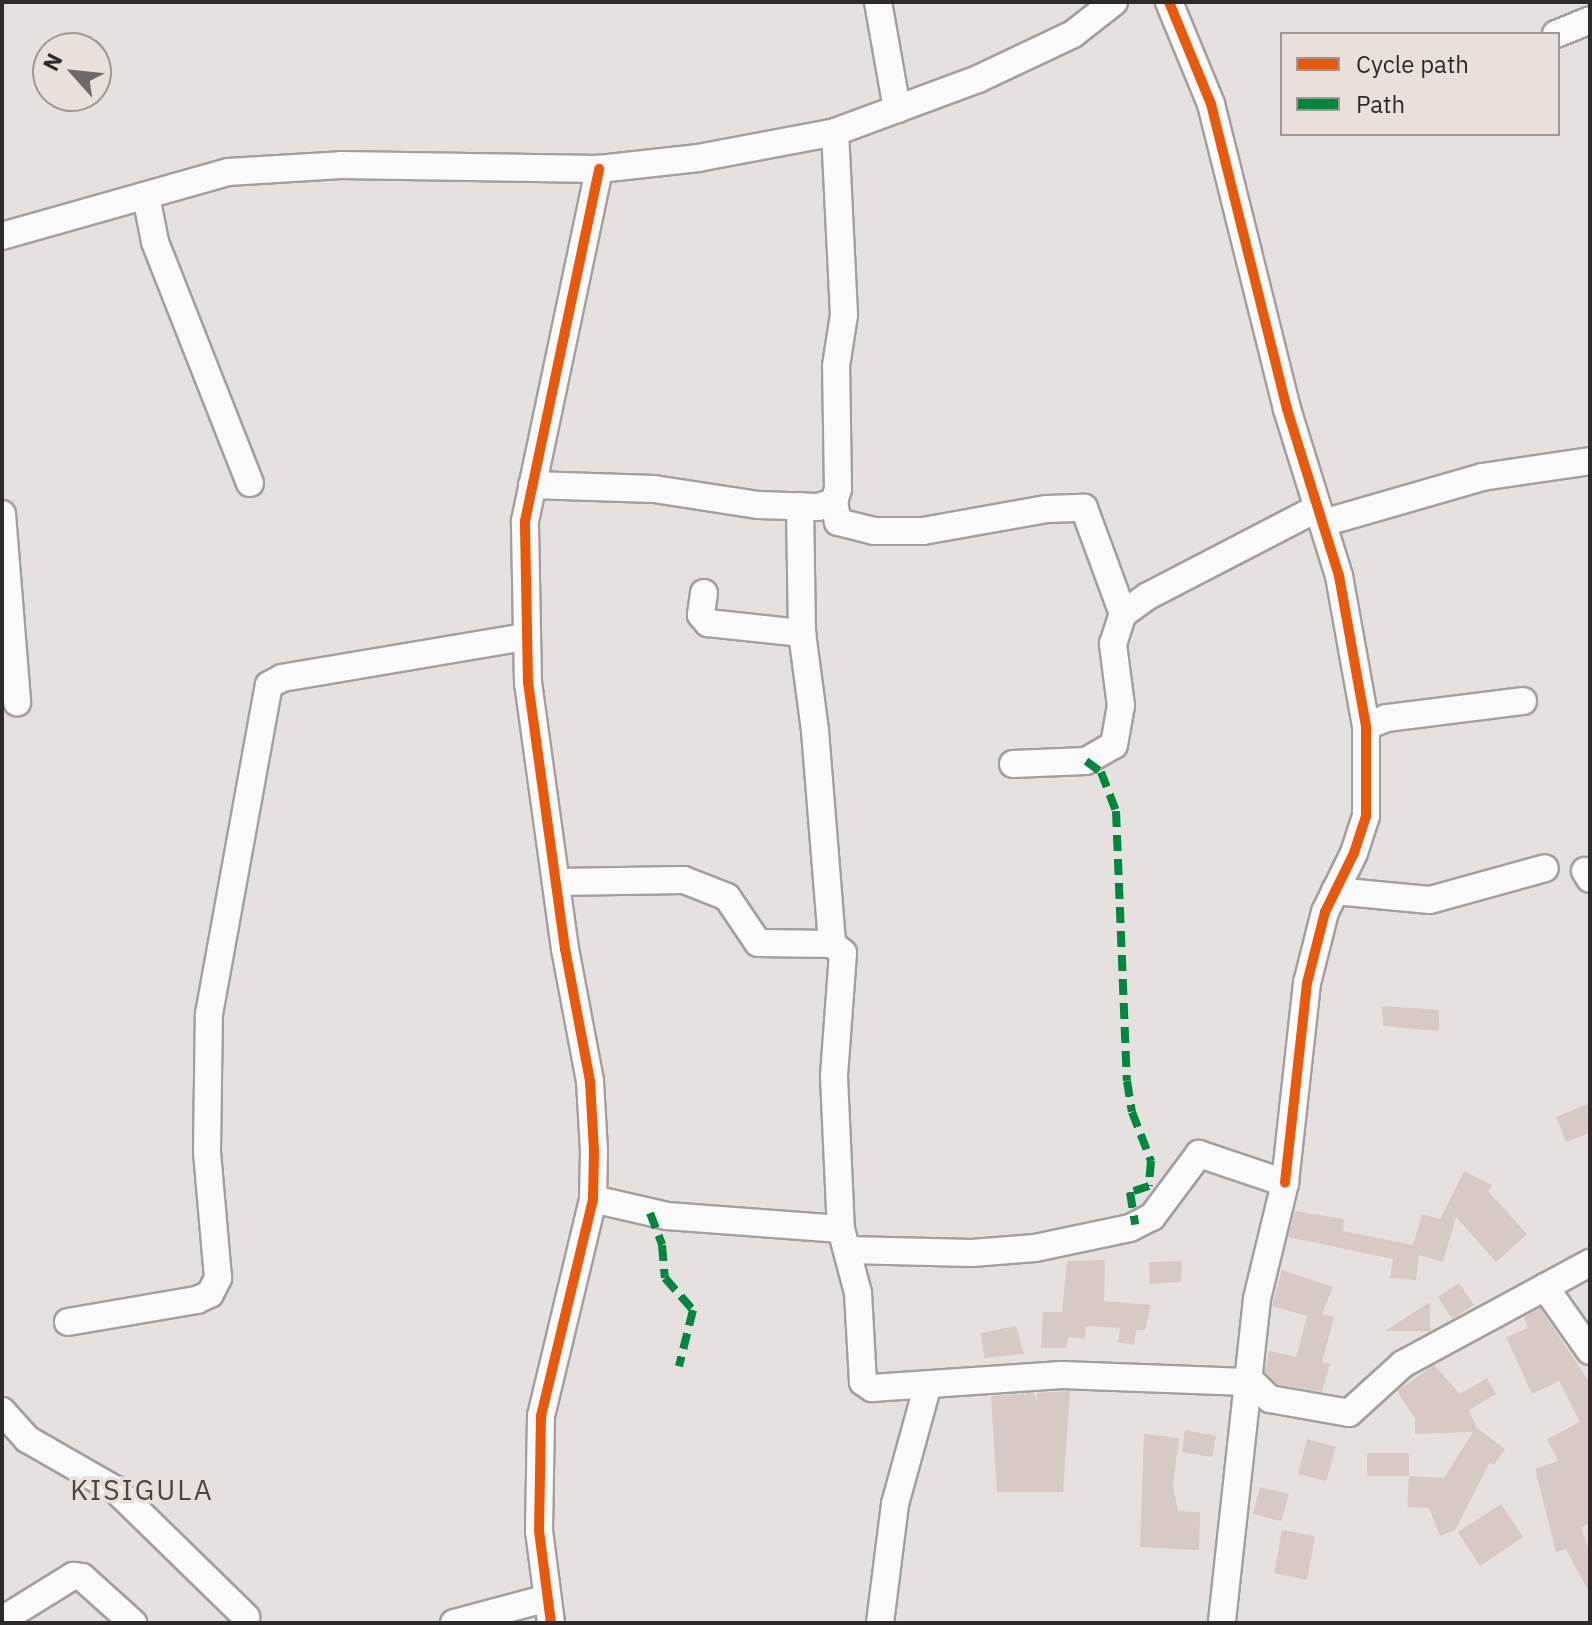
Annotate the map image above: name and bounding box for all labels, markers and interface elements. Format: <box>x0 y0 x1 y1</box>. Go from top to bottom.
north arrow <box>32 32 112 112</box>
legend <box>1280 32 1560 136</box>
text: N <box>35 48 68 75</box>
text: Cycle path <box>1356 48 1469 80</box>
text: Path <box>1356 88 1405 120</box>
district label: KISIGULA <box>70 1473 214 1507</box>

